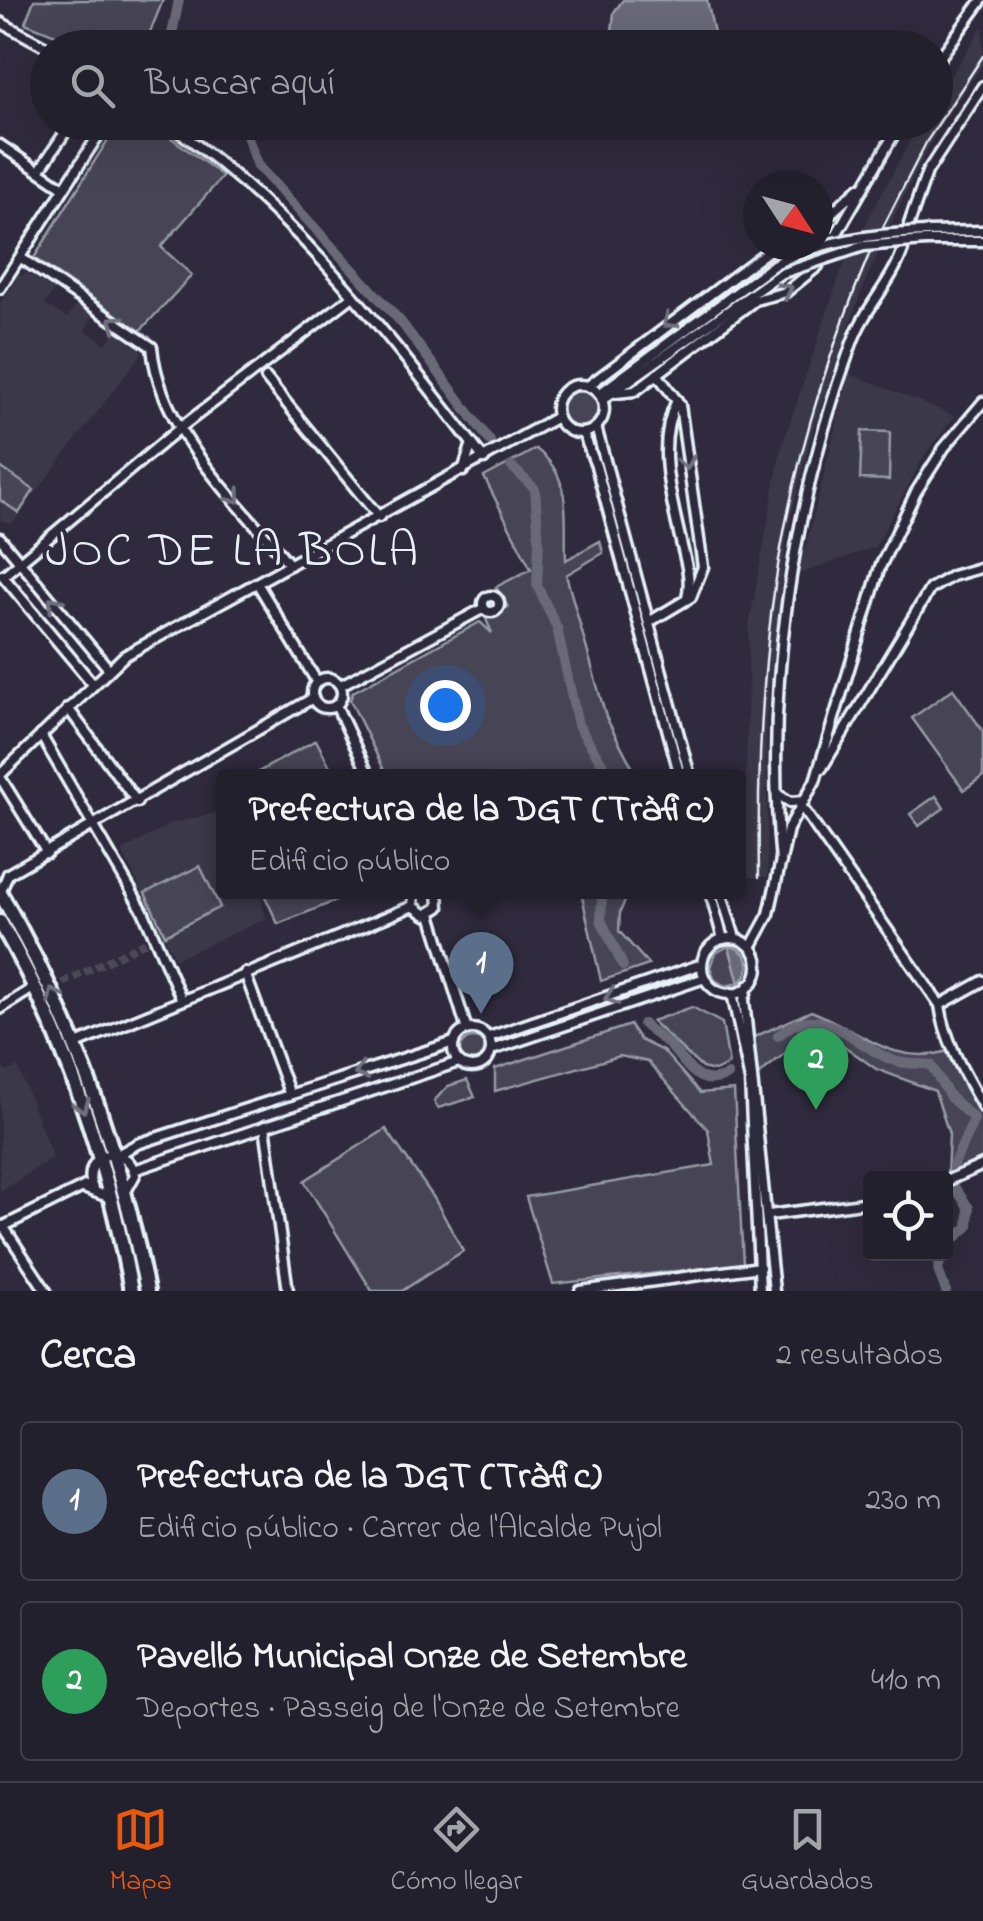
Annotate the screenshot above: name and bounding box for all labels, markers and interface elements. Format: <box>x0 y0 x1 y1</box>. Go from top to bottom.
search box <box>30 30 953 140</box>
text: Buscar aquí <box>145 57 335 113</box>
icon: search <box>65 58 120 113</box>
north arrow <box>743 170 833 260</box>
one-way arrow <box>776 282 794 302</box>
one-way arrow <box>662 311 680 328</box>
one-way arrow <box>108 316 127 334</box>
one-way arrow <box>675 455 696 471</box>
one-way arrow <box>223 486 241 504</box>
district label: JOC DE LA BOLA <box>45 518 421 588</box>
one-way arrow <box>48 596 66 615</box>
your location <box>420 680 471 731</box>
popup <box>216 769 746 899</box>
text: Prefectura de la DGT (Tràfic) <box>249 783 713 839</box>
text: Edificio público <box>249 839 451 886</box>
pin: 1 <box>448 932 514 1014</box>
one-way arrow <box>603 986 620 1006</box>
one-way arrow <box>47 988 67 1006</box>
pin: 2 <box>784 1028 848 1110</box>
one-way arrow <box>354 1061 371 1081</box>
one-way arrow <box>70 1097 91 1114</box>
map controls <box>863 1171 953 1261</box>
button: locate <box>863 1171 953 1261</box>
text: Cerca <box>40 1326 136 1387</box>
text: 2 resultados <box>776 1333 943 1380</box>
text: Prefectura de la DGT (Tràfic) <box>137 1450 602 1506</box>
text: 1 <box>69 1478 80 1525</box>
text: 230 m <box>865 1478 941 1525</box>
text: Edificio público · Carrer de l'Alcalde Pujol <box>137 1506 662 1553</box>
text: Pavelló Municipal Onze de Setembre <box>137 1630 687 1686</box>
text: 2 <box>67 1658 82 1705</box>
text: 410 m <box>871 1658 941 1705</box>
text: Deportes · Passeig de l'Onze de Setembre <box>137 1686 680 1733</box>
tab: Mapa <box>109 1802 172 1903</box>
tab: Cómo llegar <box>391 1802 522 1903</box>
tab: Guardados <box>741 1802 874 1903</box>

